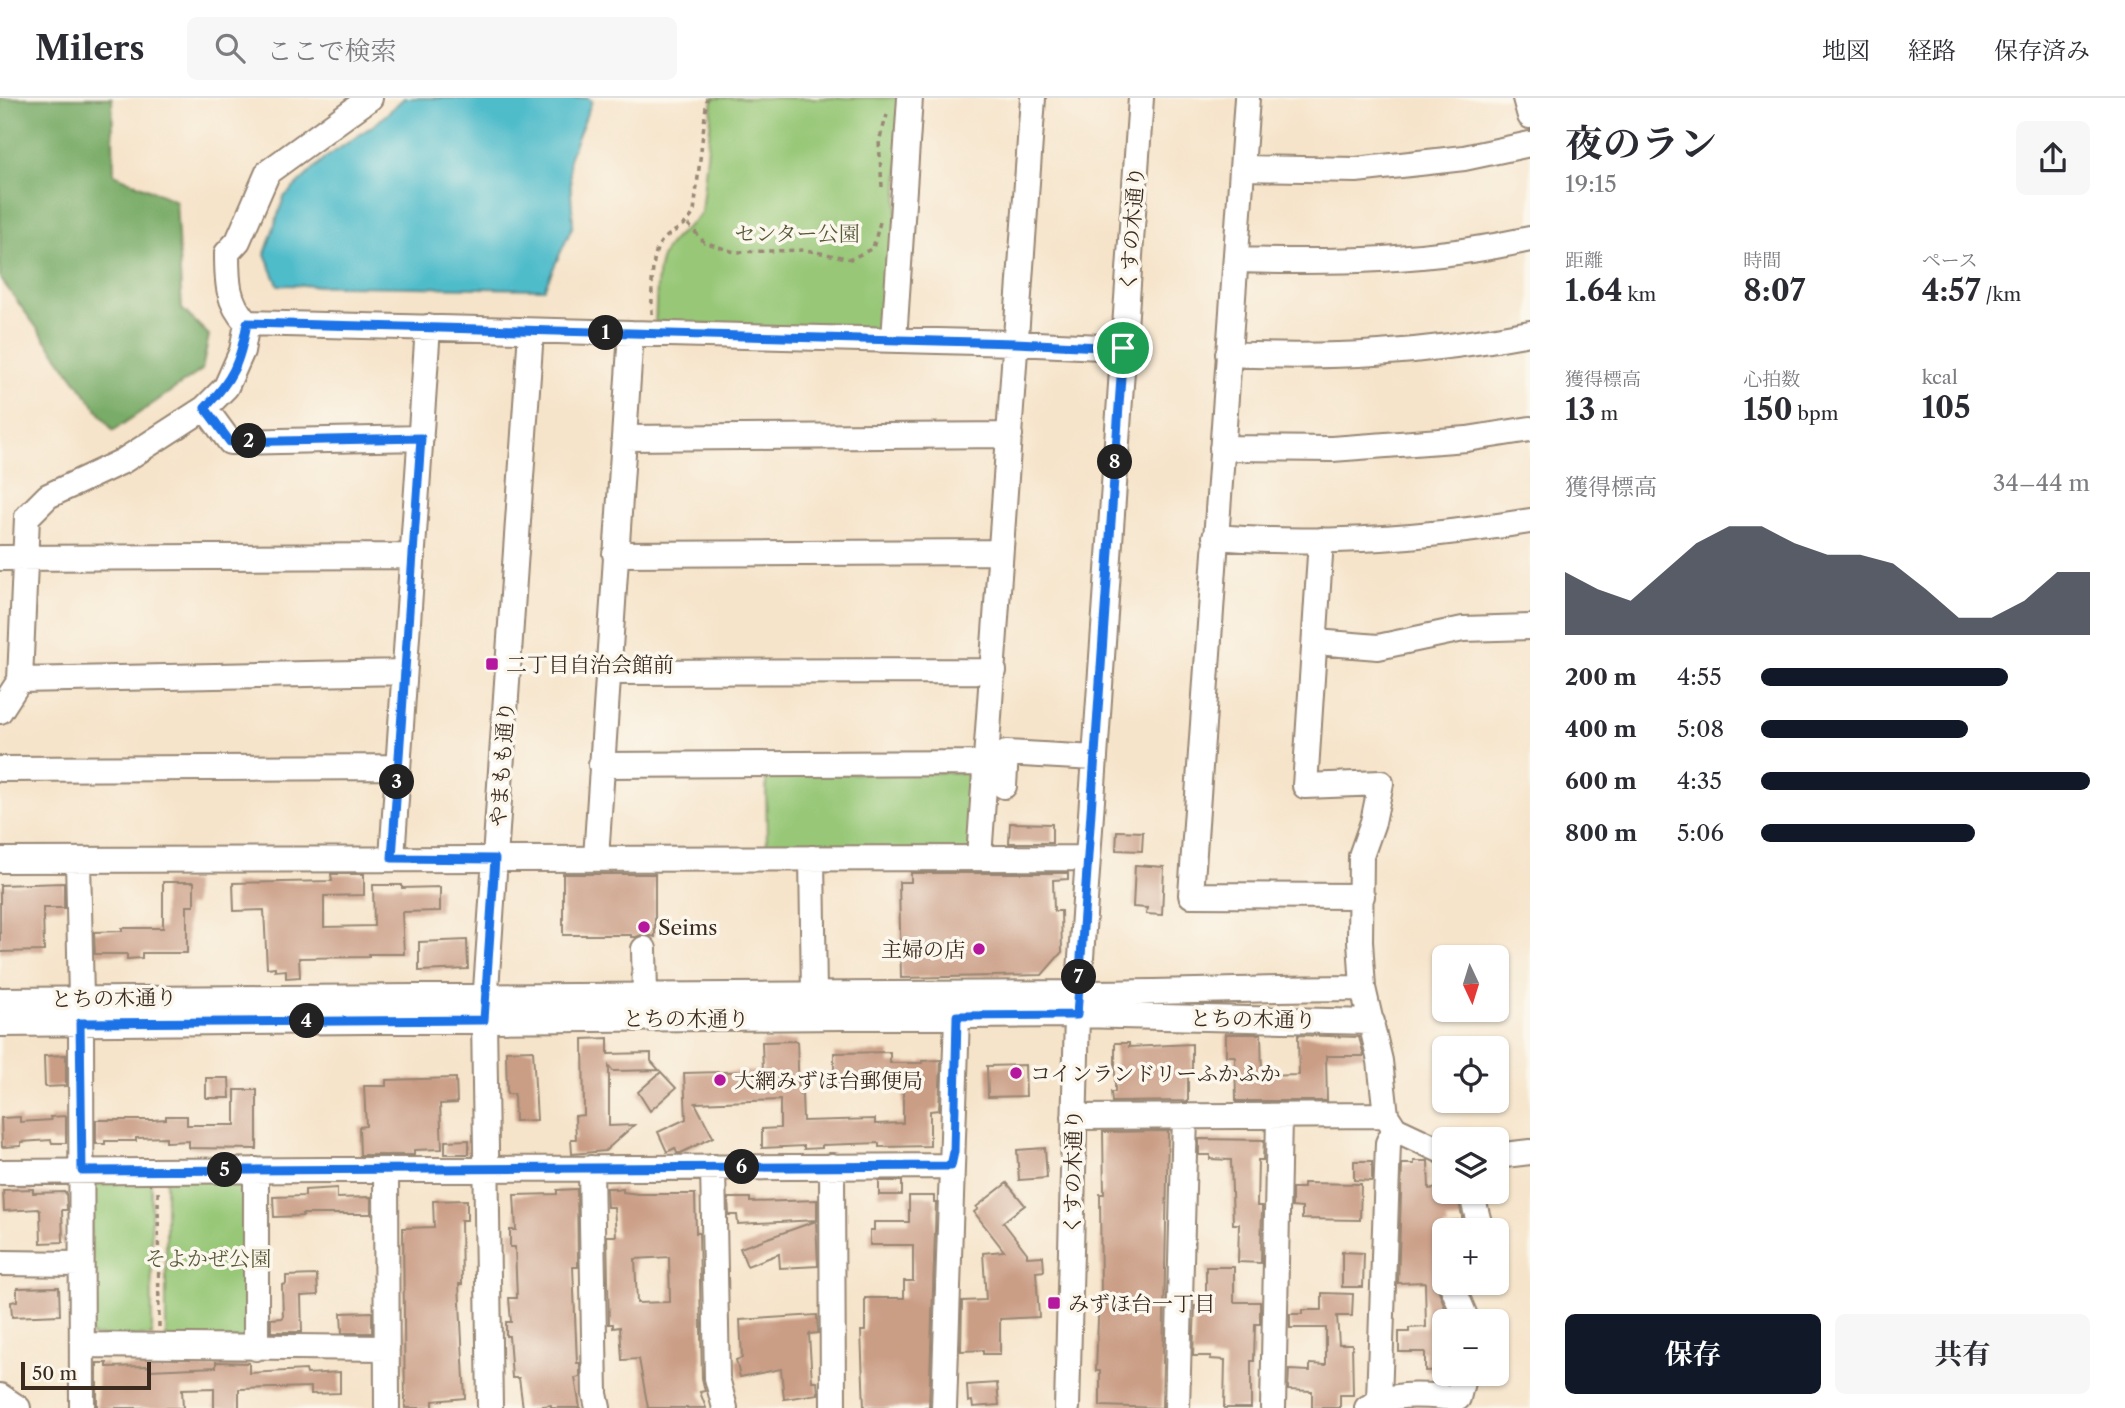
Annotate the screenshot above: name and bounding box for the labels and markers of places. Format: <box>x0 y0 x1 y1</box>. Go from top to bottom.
pin: 1 <box>588 316 624 350</box>
pin <box>1093 318 1153 378</box>
pin: 2 <box>232 424 266 458</box>
pin: 8 <box>1098 444 1132 480</box>
place label: 二丁目自治会館前 <box>506 652 674 677</box>
marker: 二丁目自治会館前 <box>484 656 500 672</box>
pin: 3 <box>380 764 414 800</box>
place label: Seims <box>658 915 717 940</box>
marker: Seims <box>636 919 652 935</box>
place label: 主婦の店 <box>881 937 965 962</box>
marker: 主婦の店 <box>971 941 987 957</box>
pin: 7 <box>1062 960 1096 994</box>
pin: 4 <box>290 1004 324 1038</box>
place label: コインランドリーふかふか <box>1030 1061 1281 1086</box>
marker: コインランドリーふかふか <box>1008 1065 1024 1081</box>
place label: 大網みずほ台郵便局 <box>734 1068 923 1093</box>
marker: 大網みずほ台郵便局 <box>712 1072 728 1088</box>
pin: 6 <box>724 1150 760 1184</box>
pin: 5 <box>208 1152 243 1188</box>
place label: みずほ台一丁目 <box>1068 1291 1215 1316</box>
marker: みずほ台一丁目 <box>1046 1295 1062 1311</box>

